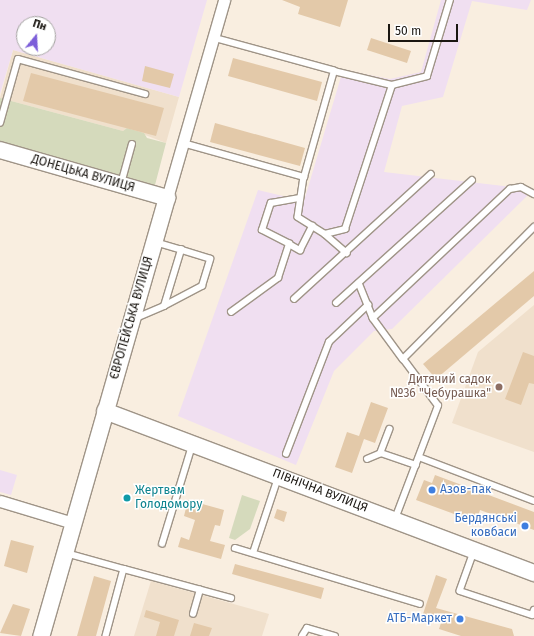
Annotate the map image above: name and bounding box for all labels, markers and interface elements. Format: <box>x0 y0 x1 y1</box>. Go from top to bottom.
north arrow <box>16 16 56 56</box>
scale bar <box>390 16 460 42</box>
text: Пн <box>31 17 48 33</box>
text: 50 m <box>395 24 421 38</box>
street label: ДОНЕЦЬКА ВУЛИЦЯ <box>30 152 136 196</box>
street label: ЄВРОПЕЙСЬКА ВУЛИЦЯ <box>108 255 156 381</box>
place label: Дитячий садок №36 "Чебурашка" <box>390 373 491 401</box>
marker: Дитячий садок №36 "Чебурашка" <box>494 382 504 392</box>
street label: ПІВНІЧНА ВУЛИЦЯ <box>270 466 370 516</box>
place label: Азов-пак <box>440 483 491 497</box>
place label: Жертвам Голодомору <box>135 484 202 512</box>
marker: Азов-пак <box>427 485 437 495</box>
marker: Жертвам Голодомору <box>122 493 132 503</box>
place label: Бердянські ковбаси <box>455 512 517 540</box>
marker: Бердянські ковбаси <box>520 521 530 531</box>
place label: АТБ-Маркет <box>387 612 452 626</box>
marker: АТБ-Маркет <box>455 614 465 624</box>

